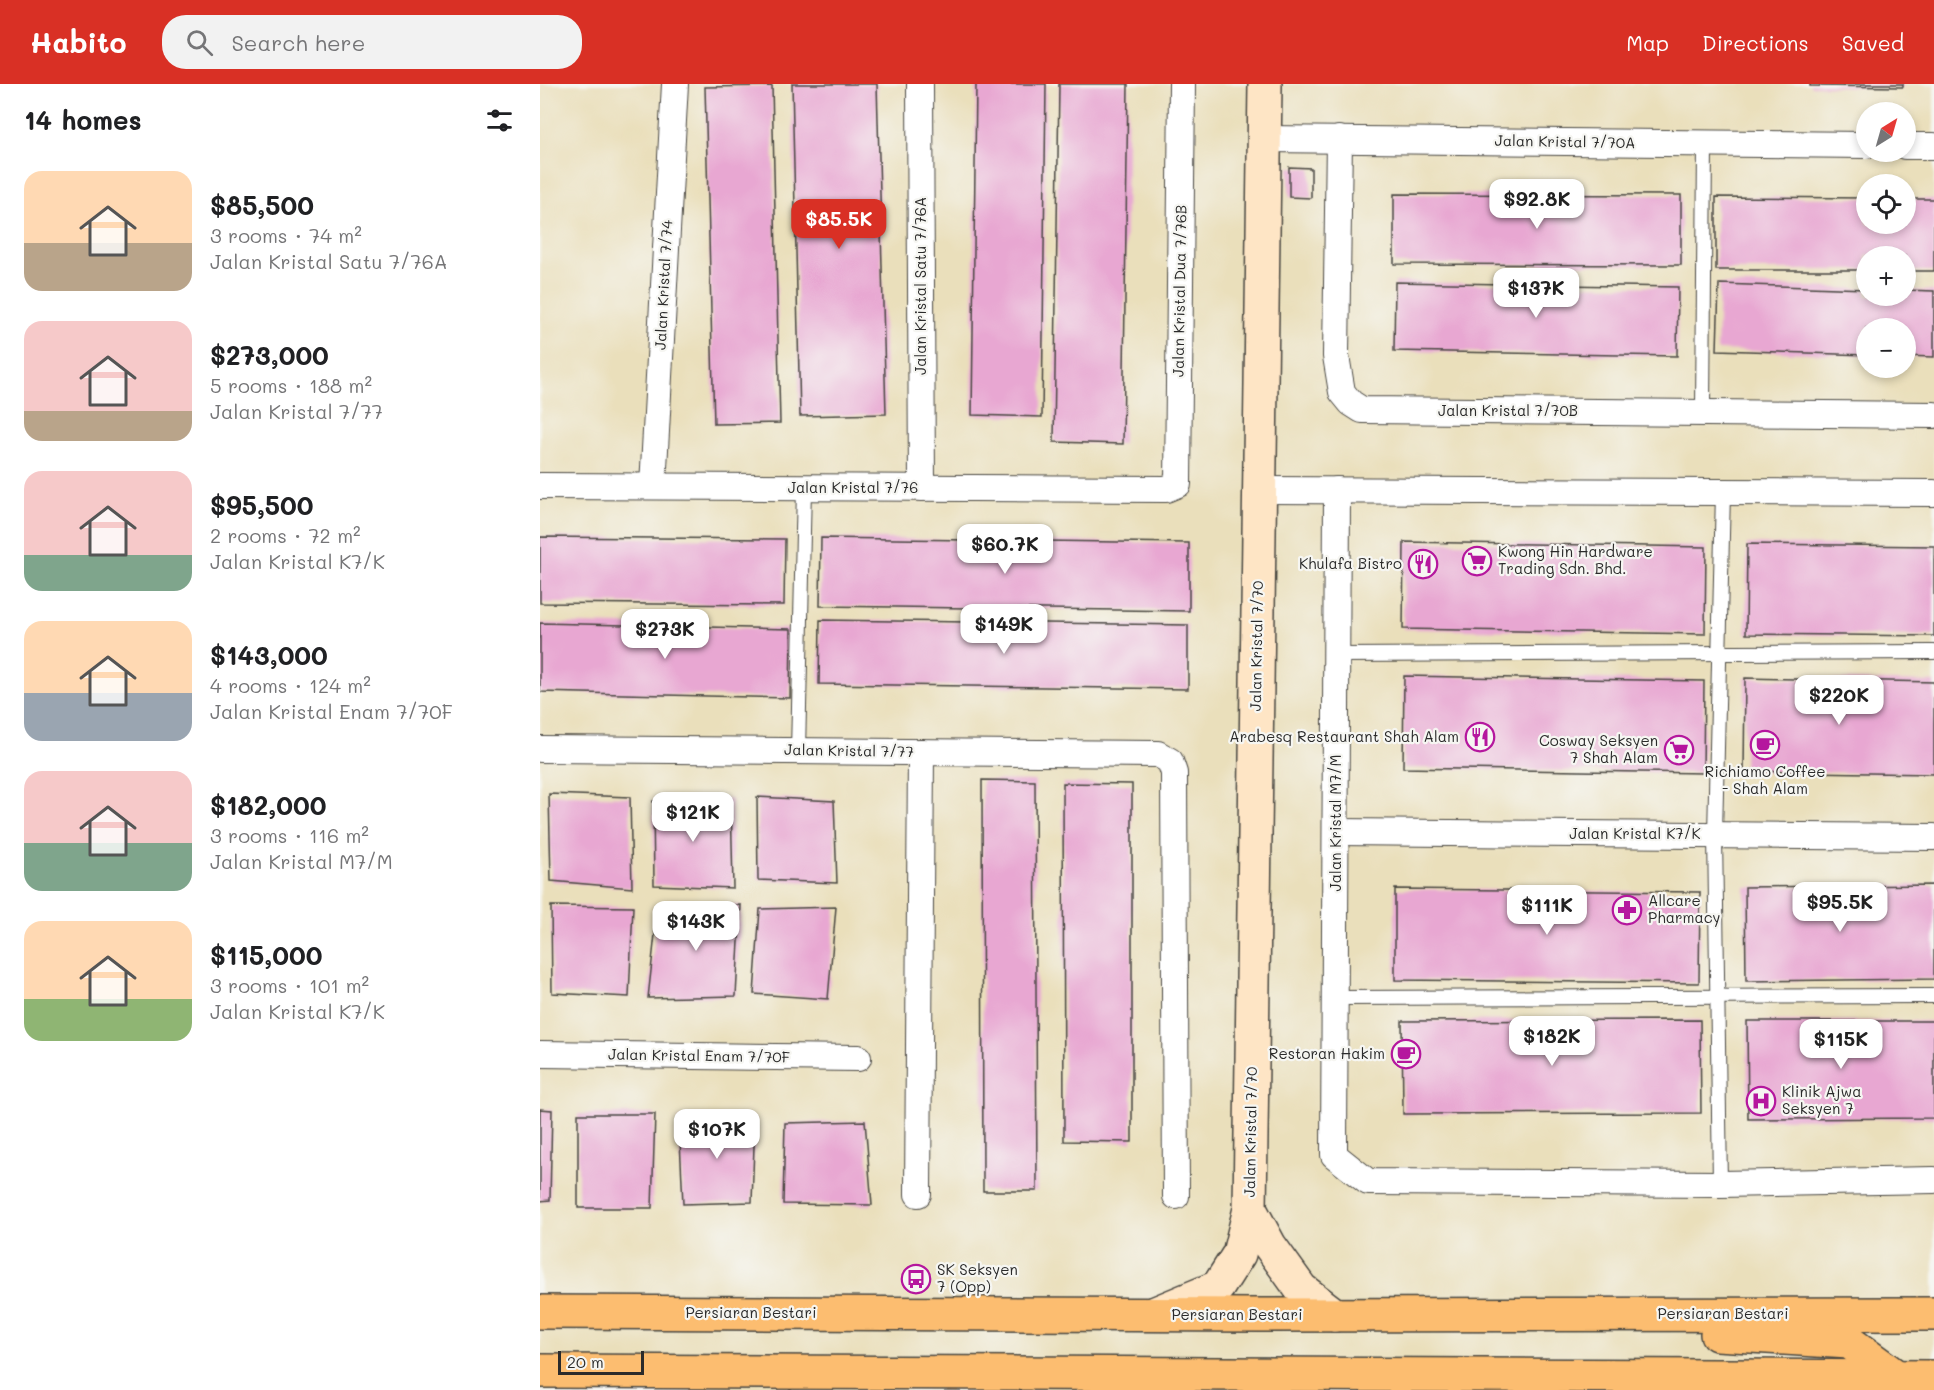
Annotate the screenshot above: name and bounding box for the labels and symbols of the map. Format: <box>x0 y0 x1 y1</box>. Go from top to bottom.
north arrow <box>1856 102 1916 162</box>
street label: Jalan Kristal 7/70A <box>1494 130 1636 152</box>
pin: $92.8K <box>1488 179 1586 230</box>
street label: Jalan Kristal Satu 7/76A <box>910 197 930 375</box>
pin: $85.5K <box>790 199 888 250</box>
street label: Jalan Kristal Dua 7/76B <box>1167 205 1191 377</box>
street label: Jalan Kristal 7/74 <box>650 219 676 350</box>
pin: $137K <box>1494 268 1578 319</box>
street label: Jalan Kristal 7/70B <box>1438 400 1578 420</box>
street label: Jalan Kristal 7/76 <box>788 477 918 497</box>
pin: $60.7K <box>956 524 1054 575</box>
place label: Kwong Hin Hardware Trading Sdn. Bhd. <box>1498 541 1653 578</box>
supermarket icon: Kwong Hin Hardware Trading Sdn. Bhd. <box>1461 545 1493 577</box>
restaurant icon: Khulafa Bistro <box>1407 548 1439 580</box>
place label: Khulafa Bistro <box>1299 553 1402 573</box>
street label: Jalan Kristal 7/70 <box>1245 580 1267 711</box>
pin: $149K <box>962 604 1046 655</box>
pin: $273K <box>623 609 707 660</box>
pin: $220K <box>1797 675 1881 726</box>
restaurant icon: Arabesq Restaurant Shah Alam <box>1464 721 1496 753</box>
place label: Arabesq Restaurant Shah Alam <box>1229 726 1459 746</box>
cafe icon: Richiamo Coffee - Shah Alam <box>1749 729 1781 761</box>
place label: Cosway Seksyen 7 Shah Alam <box>1539 730 1658 767</box>
supermarket icon: Cosway Seksyen 7 Shah Alam <box>1663 734 1695 766</box>
street label: Jalan Kristal 7/77 <box>784 739 914 761</box>
street label: Jalan Kristal M7/M <box>1325 755 1345 891</box>
place label: Richiamo Coffee - Shah Alam <box>1705 761 1825 798</box>
pin: $121K <box>651 792 735 843</box>
street label: Jalan Kristal K7/K <box>1569 823 1701 843</box>
pin: $95.5K <box>1791 882 1889 933</box>
pin: $111K <box>1505 885 1589 936</box>
place label: Allcare Pharmacy <box>1648 890 1721 927</box>
pharmacy icon: Allcare Pharmacy <box>1611 894 1643 926</box>
pin: $143K <box>654 901 738 952</box>
pin: $182K <box>1510 1016 1594 1067</box>
pin: $115K <box>1799 1019 1883 1070</box>
cafe icon: Restoran Hakim <box>1390 1038 1422 1070</box>
street label: Jalan Kristal Enam 7/70F <box>608 1043 790 1067</box>
place label: Restoran Hakim <box>1269 1043 1385 1063</box>
street label: Jalan Kristal 7/70 <box>1239 1066 1261 1197</box>
place label: Klinik Ajwa Seksyen 7 <box>1782 1081 1862 1118</box>
hospital icon: Klinik Ajwa Seksyen 7 <box>1745 1085 1777 1117</box>
pin: $107K <box>675 1109 759 1160</box>
place label: SK Seksyen 7 (Opp) <box>937 1259 1018 1296</box>
bus stop icon: SK Seksyen 7 (Opp) <box>900 1263 932 1295</box>
street label: Persiaran Bestari <box>685 1302 817 1322</box>
street label: Persiaran Bestari <box>1657 1303 1789 1323</box>
street label: Persiaran Bestari <box>1171 1304 1303 1324</box>
scale bar <box>558 1348 644 1376</box>

